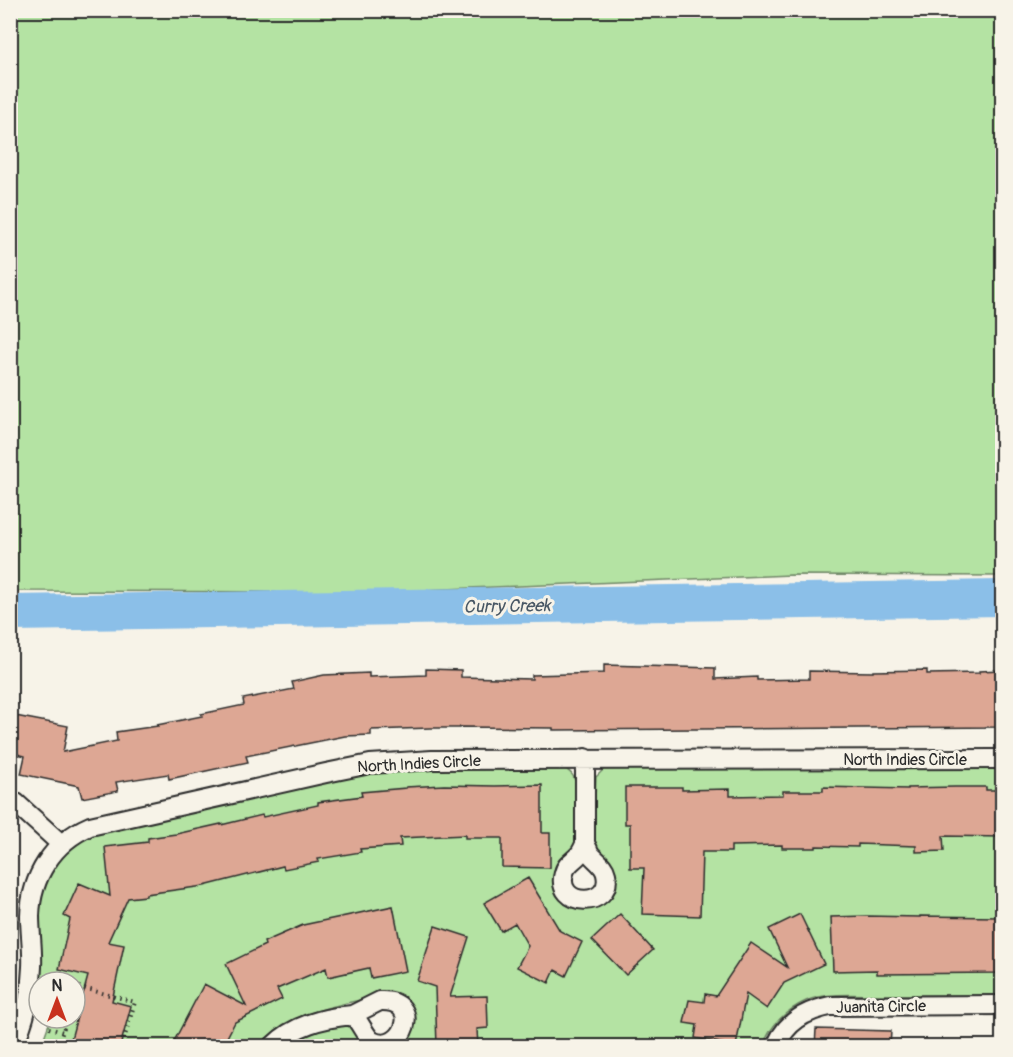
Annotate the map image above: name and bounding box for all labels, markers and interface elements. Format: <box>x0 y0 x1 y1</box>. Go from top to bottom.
water label: Curry Creek <box>463 594 552 619</box>
street label: North Indies Circle <box>843 750 967 770</box>
street label: North Indies Circle <box>357 751 481 777</box>
north arrow <box>27 970 87 1030</box>
text: N <box>52 976 63 996</box>
street label: Juanita Circle <box>836 996 926 1018</box>

